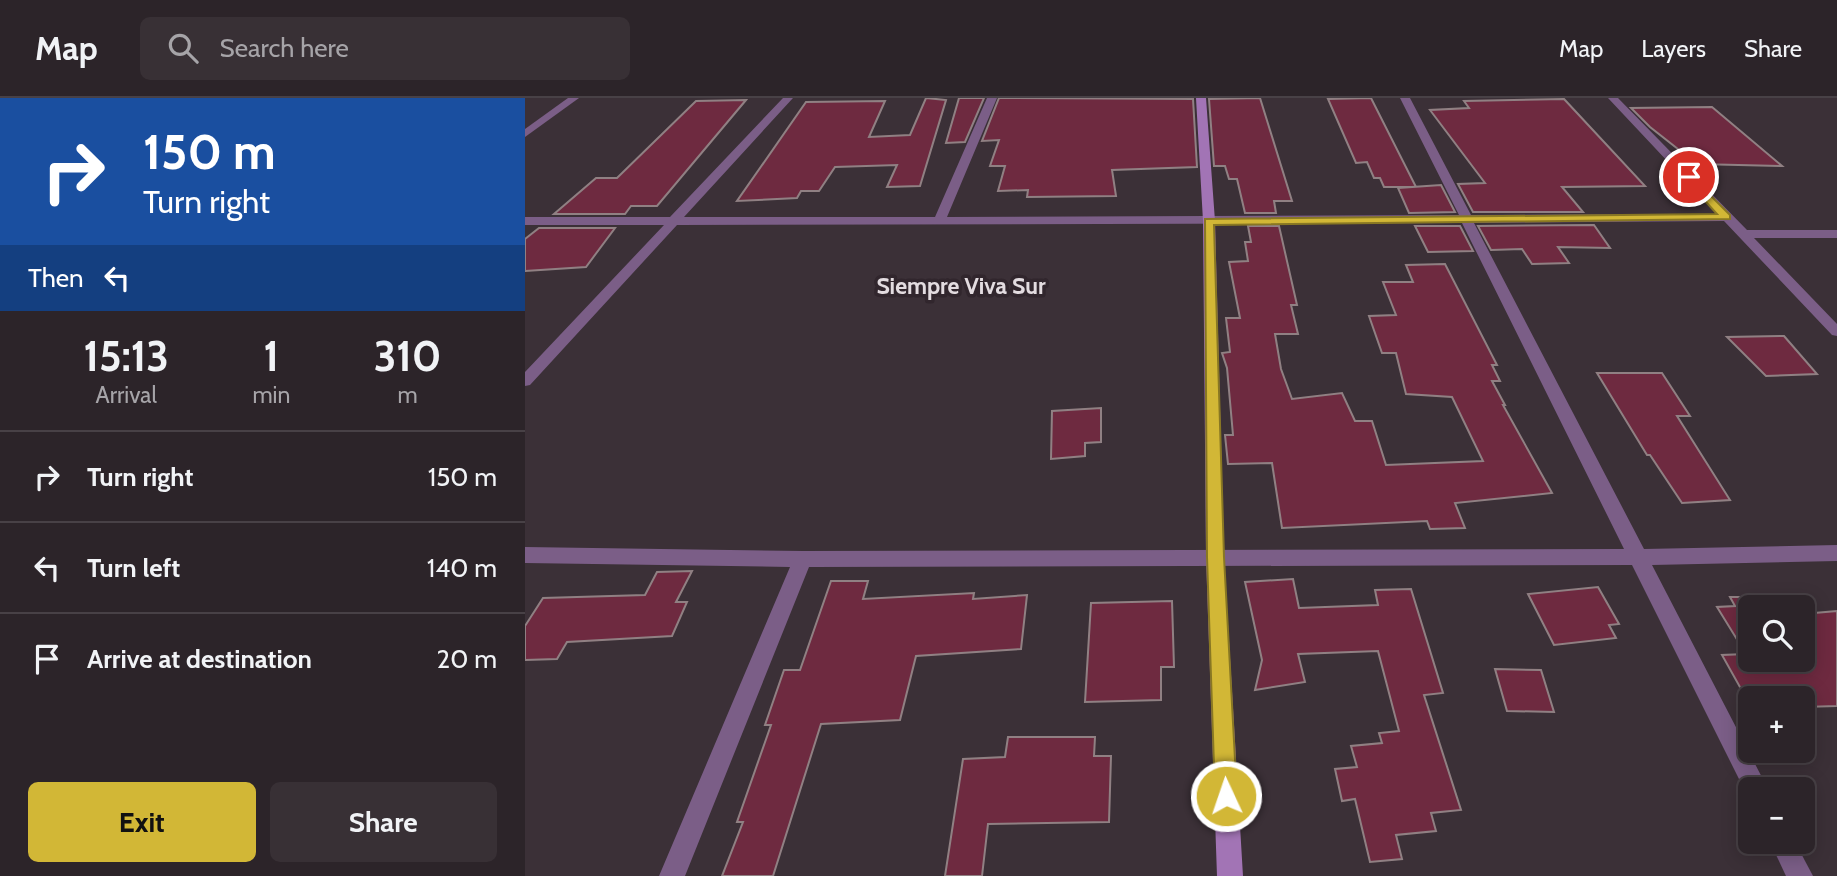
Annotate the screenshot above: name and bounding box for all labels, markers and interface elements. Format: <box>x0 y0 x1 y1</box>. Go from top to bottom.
search box <box>140 17 630 80</box>
text: Map <box>35 28 98 68</box>
icon: search <box>164 29 202 67</box>
text: Search here <box>220 32 349 64</box>
text: Map <box>1559 34 1603 63</box>
text: Layers <box>1641 34 1706 63</box>
text: Share <box>1744 34 1802 63</box>
text: 150 m <box>143 122 276 181</box>
icon: right <box>28 126 119 217</box>
pin <box>1659 147 1719 207</box>
icon: arrive <box>1670 158 1708 196</box>
text: Turn right <box>143 182 270 221</box>
icon: left <box>98 259 136 297</box>
text: Then <box>28 262 84 294</box>
district label: Siempre Viva Sur <box>876 272 1046 300</box>
text: 15:13 <box>83 330 169 382</box>
text: 1 <box>264 330 279 382</box>
text: 310 <box>374 330 442 382</box>
text: Arrival <box>96 381 157 409</box>
text: min <box>252 381 290 409</box>
text: m <box>398 381 418 409</box>
icon: right <box>28 458 66 496</box>
text: Turn right <box>87 461 193 493</box>
text: 150 m <box>428 461 497 493</box>
icon: left <box>28 549 66 587</box>
text: Turn left <box>87 552 180 584</box>
text: 140 m <box>427 552 497 584</box>
map controls <box>1738 595 1815 854</box>
button: search <box>1738 595 1815 672</box>
icon: arrive <box>28 640 66 678</box>
text: Arrive at destination <box>87 643 312 675</box>
text: 20 m <box>437 643 497 675</box>
button: + <box>1738 686 1815 763</box>
position arrow <box>1189 759 1263 833</box>
button: − <box>1738 777 1815 854</box>
button: Exit <box>28 782 256 862</box>
button: Share <box>270 782 497 862</box>

